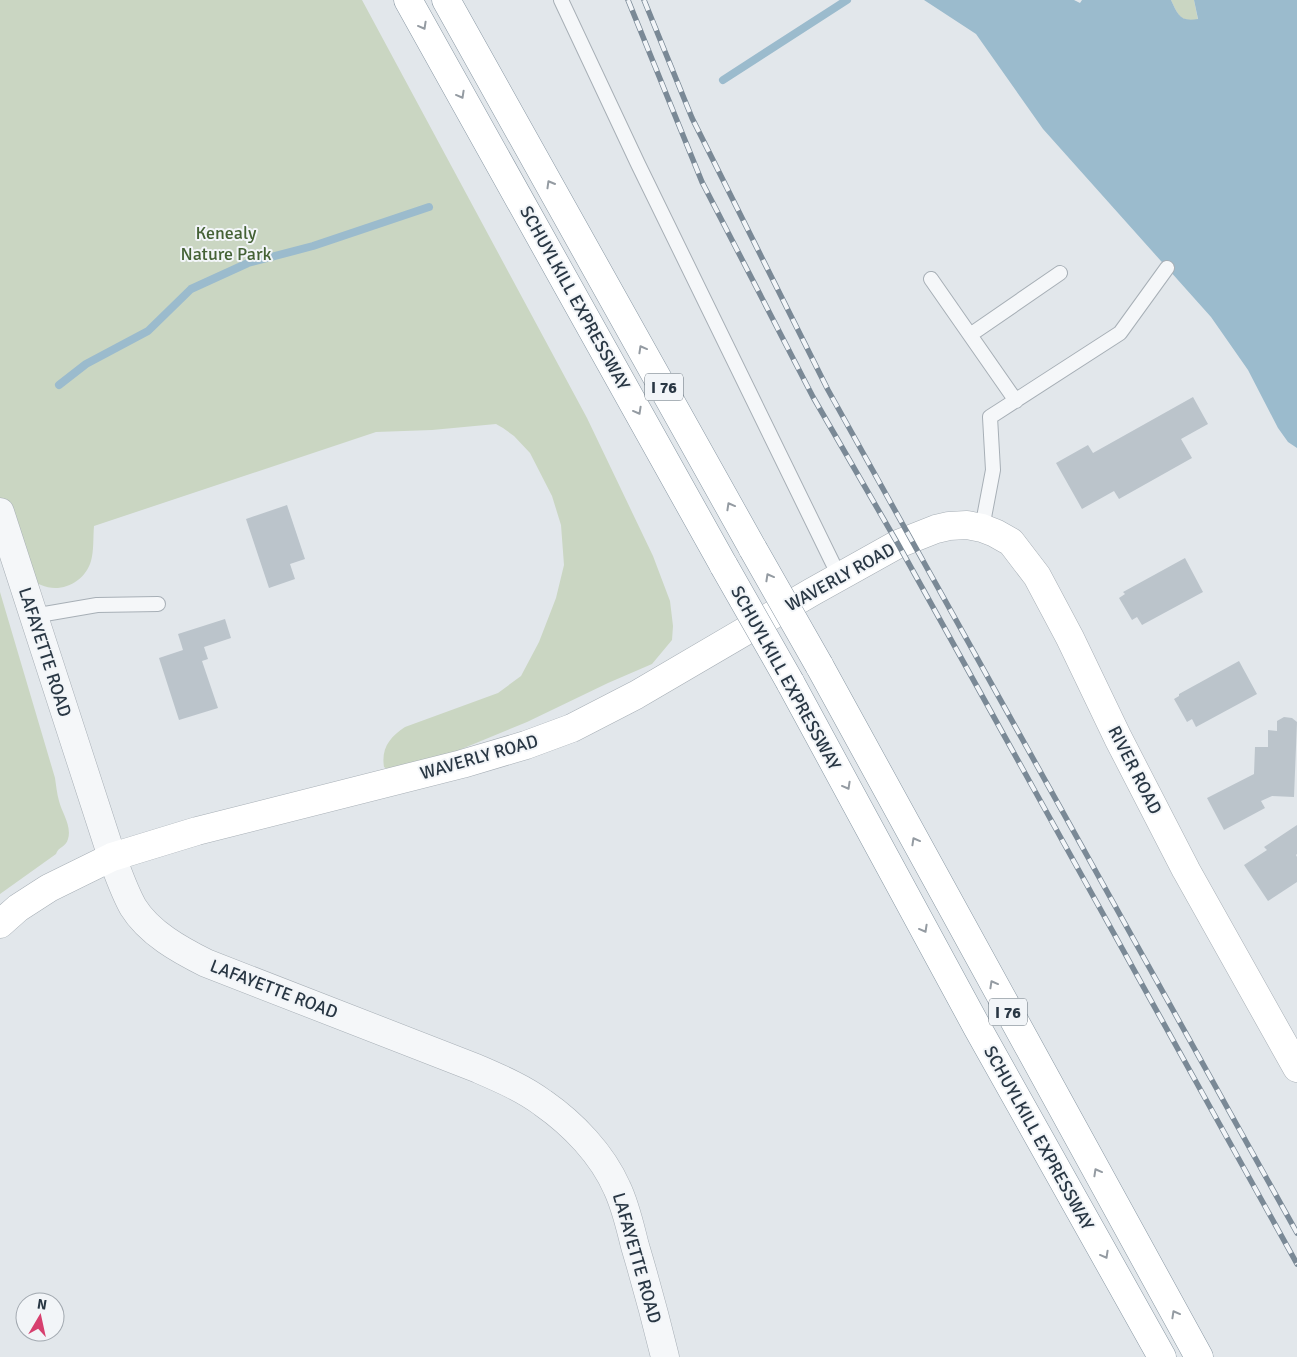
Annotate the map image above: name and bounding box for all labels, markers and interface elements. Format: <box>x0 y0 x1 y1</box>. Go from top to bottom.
one-way arrow <box>417 21 427 30</box>
one-way arrow <box>455 90 465 99</box>
one-way arrow <box>546 180 556 189</box>
street label: SCHUYLKILL EXPRESSWAY <box>515 202 635 394</box>
park label: Kenealy Nature Park <box>180 222 272 265</box>
one-way arrow <box>639 345 649 354</box>
road number: I 76 <box>645 374 683 401</box>
one-way arrow <box>632 406 642 415</box>
one-way arrow <box>726 502 736 511</box>
street label: WAVERLY ROAD <box>781 538 899 616</box>
one-way arrow <box>766 574 776 583</box>
street label: SCHUYLKILL EXPRESSWAY <box>726 582 846 774</box>
street label: LAFAYETTE ROAD <box>14 584 76 720</box>
street label: RIVER ROAD <box>1103 722 1167 818</box>
street label: WAVERLY ROAD <box>417 730 541 784</box>
one-way arrow <box>841 781 851 790</box>
one-way arrow <box>911 837 921 846</box>
one-way arrow <box>918 924 928 933</box>
street label: LAFAYETTE ROAD <box>207 955 341 1023</box>
one-way arrow <box>989 980 999 989</box>
road number: I 76 <box>989 999 1027 1026</box>
street label: SCHUYLKILL EXPRESSWAY <box>979 1042 1099 1234</box>
one-way arrow <box>1093 1168 1103 1177</box>
street label: LAFAYETTE ROAD <box>608 1190 666 1326</box>
one-way arrow <box>1099 1250 1109 1259</box>
north arrow <box>15 1292 65 1342</box>
text: N <box>36 1295 48 1314</box>
one-way arrow <box>1171 1311 1181 1320</box>

